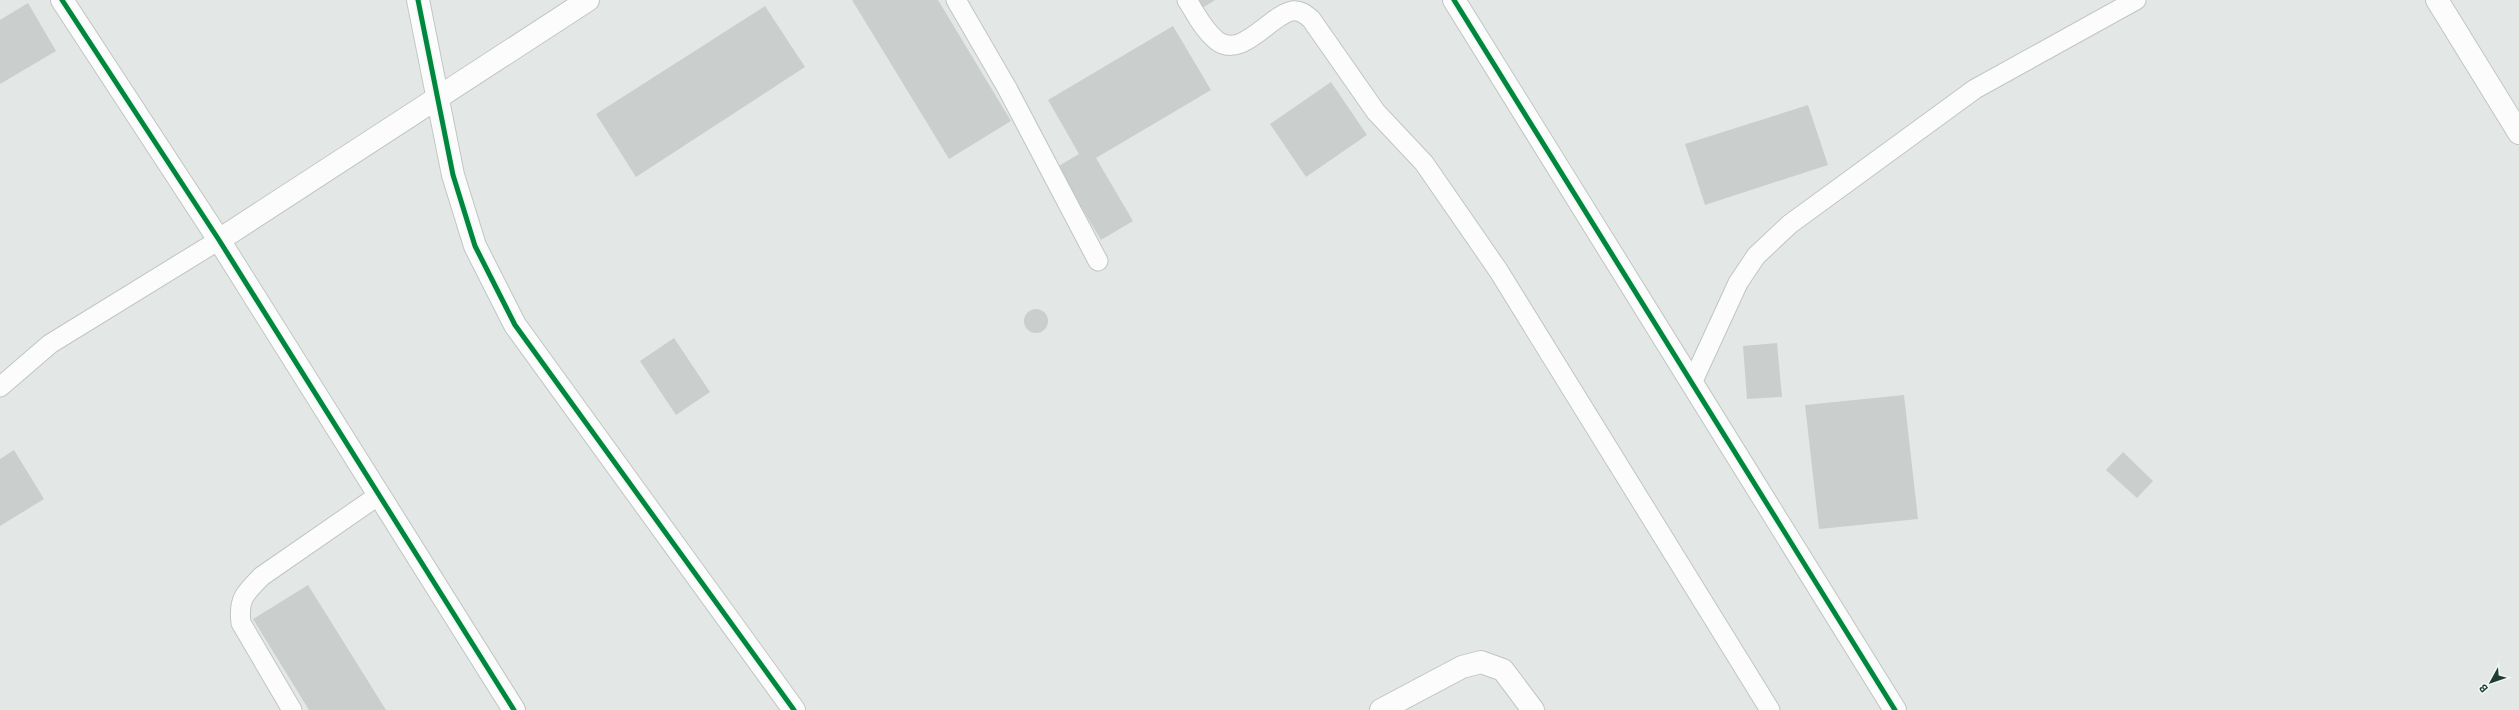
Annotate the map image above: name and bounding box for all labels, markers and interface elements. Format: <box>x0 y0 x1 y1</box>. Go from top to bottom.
north arrow <box>2471 662 2511 702</box>
text: B <box>2476 681 2491 695</box>

